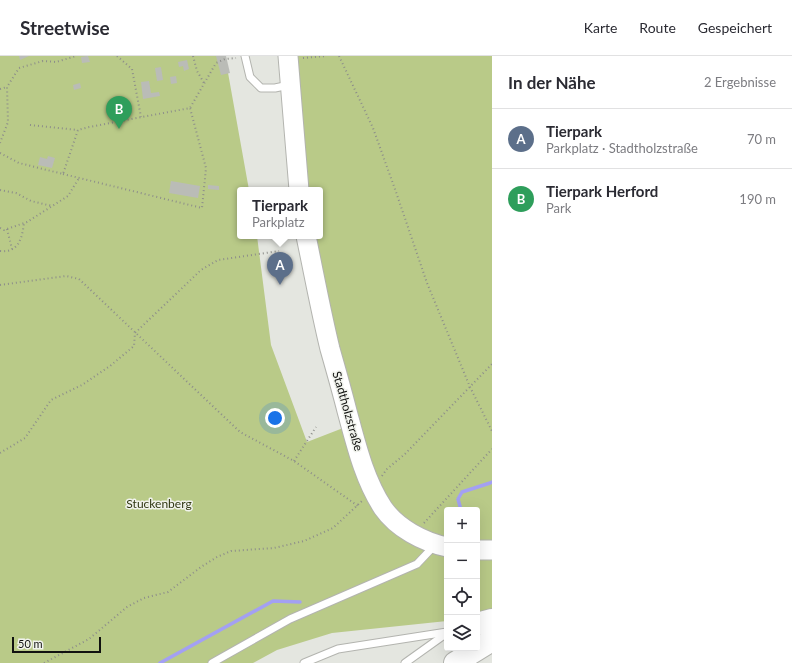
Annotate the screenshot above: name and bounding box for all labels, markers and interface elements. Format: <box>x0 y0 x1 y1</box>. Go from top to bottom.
text: Streetwise <box>20 16 110 39</box>
text: Karte <box>584 19 617 36</box>
text: Route <box>639 19 676 36</box>
text: Gespeichert <box>698 19 772 36</box>
text: In der Nähe <box>508 72 596 93</box>
text: 2 Ergebnisse <box>704 74 776 90</box>
pin: B <box>106 96 132 129</box>
text: Tierpark <box>546 122 602 140</box>
text: A <box>516 131 526 147</box>
text: 70 m <box>747 131 776 147</box>
text: Parkplatz · Stadtholzstraße <box>546 140 698 156</box>
text: Tierpark Herford <box>546 182 658 200</box>
popup <box>237 187 323 239</box>
text: B <box>517 191 525 207</box>
text: 190 m <box>739 191 776 207</box>
text: Tierpark <box>252 196 308 214</box>
text: Park <box>546 200 571 216</box>
text: Parkplatz <box>252 214 305 230</box>
pin: A <box>267 252 293 285</box>
street label: Stadtholzstraße <box>329 369 367 453</box>
your location <box>265 408 285 428</box>
park label: Stuckenberg <box>126 496 192 511</box>
map controls <box>444 507 480 651</box>
button: + <box>444 507 480 543</box>
button: − <box>444 543 480 579</box>
button: locate <box>444 579 480 615</box>
button: layers <box>444 615 480 651</box>
scale bar <box>12 635 101 654</box>
text: 50 m <box>18 637 43 650</box>

